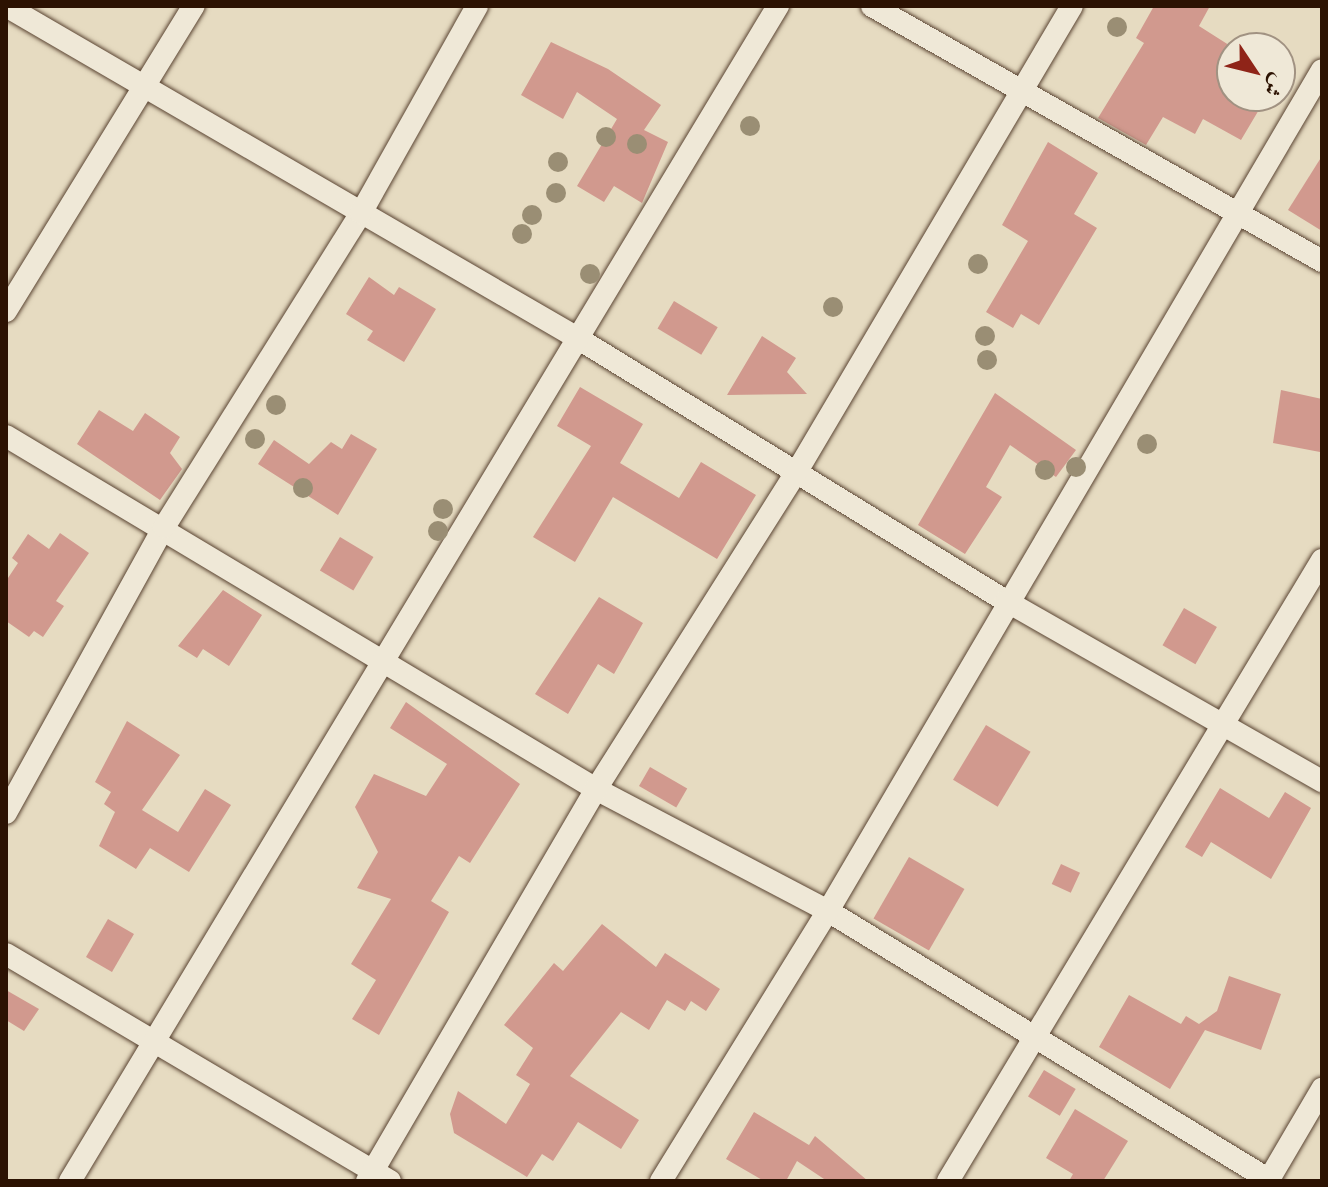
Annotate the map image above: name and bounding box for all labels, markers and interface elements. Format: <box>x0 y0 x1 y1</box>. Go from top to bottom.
north arrow <box>1216 32 1296 112</box>
text: ش <box>1257 68 1292 102</box>

